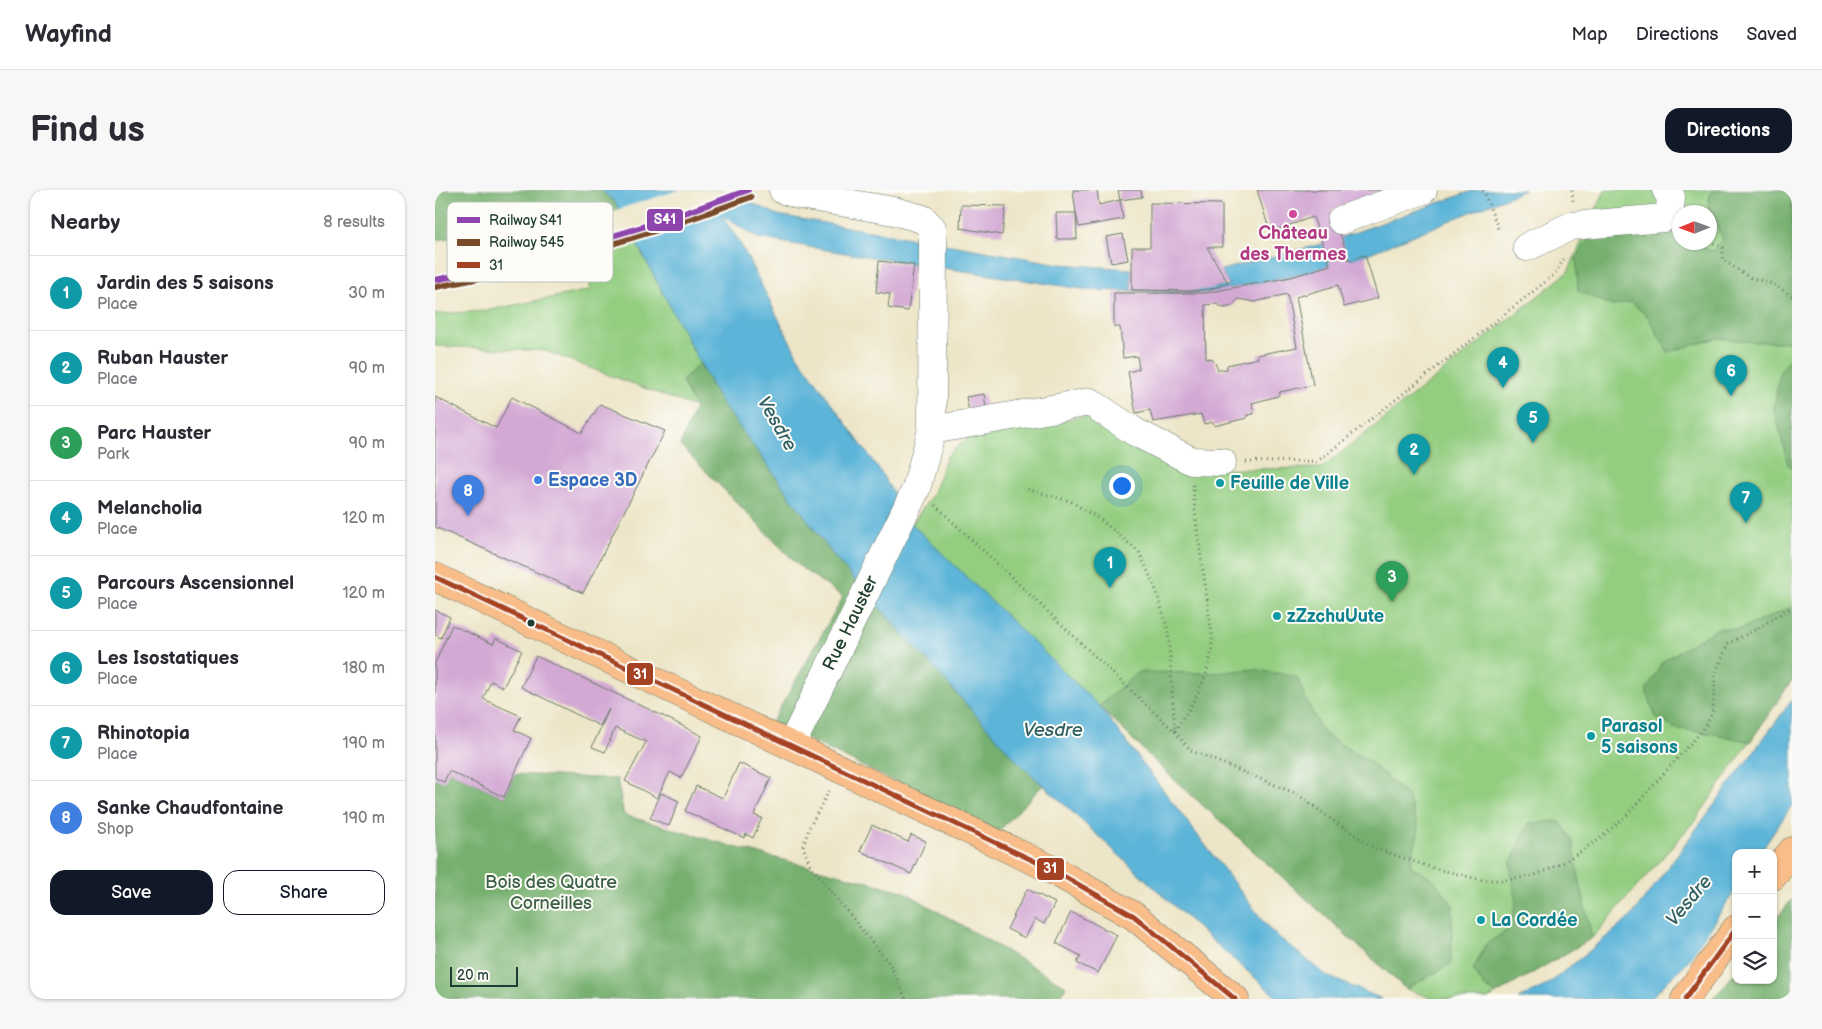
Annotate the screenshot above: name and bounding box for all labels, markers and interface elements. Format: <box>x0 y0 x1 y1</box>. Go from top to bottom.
text: Wayfind <box>25 20 112 49</box>
text: Map <box>1572 24 1608 45</box>
text: Directions <box>1636 24 1718 45</box>
text: Saved <box>1746 24 1797 45</box>
button: Directions <box>1665 108 1792 153</box>
text: Find us <box>30 109 145 152</box>
legend <box>447 202 613 282</box>
north arrow <box>1672 205 1717 250</box>
line badge: S41 <box>646 208 684 232</box>
marker: Château des Thermes <box>1287 208 1299 220</box>
text: Nearby <box>50 210 120 235</box>
text: S41 <box>654 211 676 228</box>
text: Railway S41 <box>489 212 562 229</box>
text: 8 results <box>323 213 385 232</box>
place label: Château des Thermes <box>1240 223 1347 265</box>
text: Railway 545 <box>489 234 564 251</box>
text: 31 <box>489 257 503 274</box>
text: Jardin des 5 saisons <box>97 272 274 295</box>
text: 1 <box>63 284 69 303</box>
text: 30 m <box>348 284 385 303</box>
text: Place <box>97 295 138 314</box>
text: Ruban Hauster <box>97 347 228 370</box>
pin: 4 <box>1487 347 1519 388</box>
pin: 6 <box>1715 355 1747 396</box>
text: 2 <box>61 359 71 378</box>
text: 90 m <box>349 359 385 378</box>
text: Place <box>97 370 138 389</box>
water label: Vesdre <box>752 392 802 455</box>
pin: 5 <box>1517 402 1549 443</box>
text: Parc Hauster <box>97 422 211 445</box>
text: 3 <box>61 434 71 453</box>
text: 90 m <box>349 434 385 453</box>
pin: 2 <box>1398 434 1430 475</box>
text: Park <box>97 445 129 464</box>
place label: Espace 3D <box>548 470 637 491</box>
your location <box>1109 473 1135 499</box>
place label: Feuille de Ville <box>1230 473 1349 494</box>
marker: Espace 3D <box>532 474 544 486</box>
pin: 8 <box>452 475 484 516</box>
marker: Feuille de Ville <box>1214 477 1226 489</box>
pin: 7 <box>1730 482 1762 523</box>
text: Melancholia <box>97 497 203 520</box>
text: 4 <box>61 509 71 528</box>
text: 120 m <box>342 509 385 528</box>
text: Place <box>97 520 138 539</box>
pin: 1 <box>1094 547 1126 588</box>
pin: 3 <box>1376 561 1408 602</box>
text: Parcours Ascensionnel <box>97 572 294 595</box>
street label: Rue Hauster <box>818 572 883 674</box>
text: 5 <box>61 584 71 603</box>
text: 120 m <box>342 584 385 603</box>
text: Place <box>97 595 138 614</box>
place label: zZzchuUute <box>1287 606 1384 627</box>
marker: zZzchuUute <box>1271 610 1283 622</box>
unlabelled marker <box>526 618 536 628</box>
text: Les Isostatiques <box>97 647 239 670</box>
text: 6 <box>61 659 71 678</box>
text: 180 m <box>343 659 385 678</box>
line badge: 31 <box>626 662 654 686</box>
text: 31 <box>633 666 647 683</box>
text: Place <box>97 670 138 689</box>
place label: Parasol 5 saisons <box>1601 716 1678 758</box>
water label: Vesdre <box>1023 719 1083 742</box>
text: Rhinotopia <box>97 722 190 745</box>
marker: Parasol 5 saisons <box>1585 730 1597 742</box>
text: 7 <box>62 734 70 753</box>
text: 190 m <box>343 734 385 753</box>
text: Place <box>97 745 138 764</box>
text: Sanke Chaudfontaine <box>97 797 283 820</box>
text: 8 <box>61 809 71 828</box>
text: 190 m <box>343 809 385 828</box>
text: Shop <box>97 820 134 839</box>
map controls <box>1732 849 1777 984</box>
button: + <box>1732 849 1777 894</box>
line badge: 31 <box>1036 857 1065 881</box>
text: 31 <box>1043 860 1057 877</box>
button: Save <box>50 870 213 915</box>
button: Share <box>223 870 385 915</box>
water label: Vesdre <box>1661 871 1717 931</box>
park label: Bois des Quatre Corneilles <box>485 872 617 914</box>
button: − <box>1732 894 1777 939</box>
place label: La Cordée <box>1491 910 1578 931</box>
marker: La Cordée <box>1475 914 1487 926</box>
button: layers <box>1732 939 1777 984</box>
scale bar <box>450 964 517 987</box>
text: 20 m <box>457 967 489 984</box>

